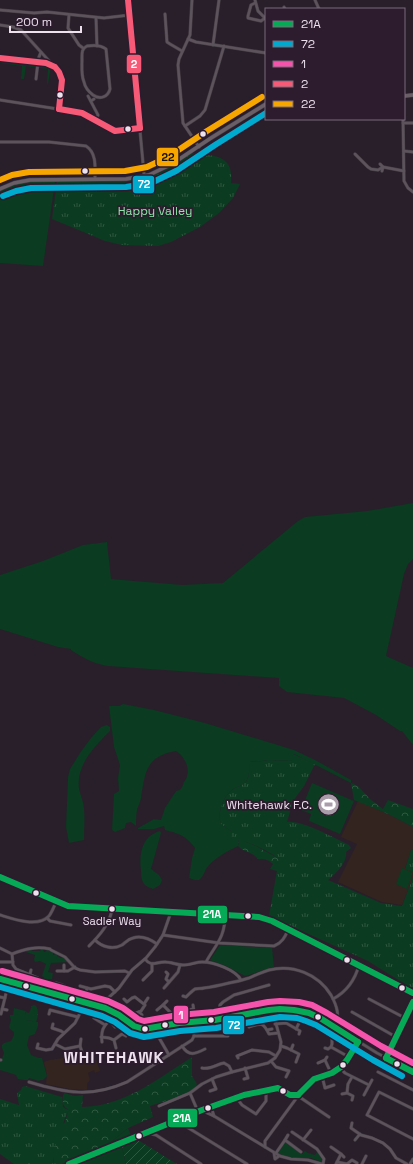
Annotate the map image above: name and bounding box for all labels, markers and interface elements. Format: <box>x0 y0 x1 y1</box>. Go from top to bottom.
scale bar <box>10 8 81 34</box>
legend <box>265 8 405 120</box>
text: 200 m <box>16 14 52 30</box>
text: 21A <box>301 16 321 32</box>
text: 72 <box>301 36 315 52</box>
line badge: 2 <box>126 54 142 74</box>
text: 1 <box>301 56 306 72</box>
text: 2 <box>131 57 138 71</box>
text: 2 <box>301 76 308 92</box>
unlabelled marker <box>55 90 65 100</box>
text: 22 <box>301 96 315 112</box>
unlabelled marker <box>123 124 133 134</box>
unlabelled marker <box>198 129 208 139</box>
line badge: 22 <box>156 147 179 167</box>
text: 22 <box>161 150 175 164</box>
unlabelled marker <box>80 166 90 176</box>
line badge: 72 <box>132 175 155 194</box>
text: 72 <box>138 177 151 191</box>
park label: Happy Valley <box>118 203 192 219</box>
sports icon: Whitehawk F.C. <box>315 792 341 818</box>
place label: Whitehawk F.C. <box>226 797 312 813</box>
unlabelled marker <box>31 888 41 898</box>
marker: Sadler Way <box>107 904 117 914</box>
line badge: 21A <box>197 905 228 924</box>
text: 21A <box>203 907 221 921</box>
unlabelled marker <box>243 911 253 921</box>
place label: Sadler Way <box>83 914 141 928</box>
unlabelled marker <box>342 955 352 965</box>
unlabelled marker <box>21 981 31 991</box>
unlabelled marker <box>397 983 407 993</box>
unlabelled marker <box>67 994 77 1004</box>
line badge: 1 <box>173 1005 189 1024</box>
text: 1 <box>179 1008 184 1022</box>
unlabelled marker <box>313 1012 323 1022</box>
unlabelled marker <box>206 1015 216 1025</box>
line badge: 72 <box>222 1015 245 1035</box>
text: 72 <box>228 1018 241 1032</box>
unlabelled marker <box>160 1020 170 1030</box>
unlabelled marker <box>140 1024 150 1034</box>
district label: WHITEHAWK <box>63 1047 165 1068</box>
unlabelled marker <box>392 1059 402 1069</box>
unlabelled marker <box>338 1060 348 1070</box>
unlabelled marker <box>278 1086 288 1096</box>
unlabelled marker <box>203 1103 213 1113</box>
line badge: 21A <box>167 1108 198 1128</box>
text: 21A <box>173 1111 191 1125</box>
unlabelled marker <box>134 1131 144 1141</box>

